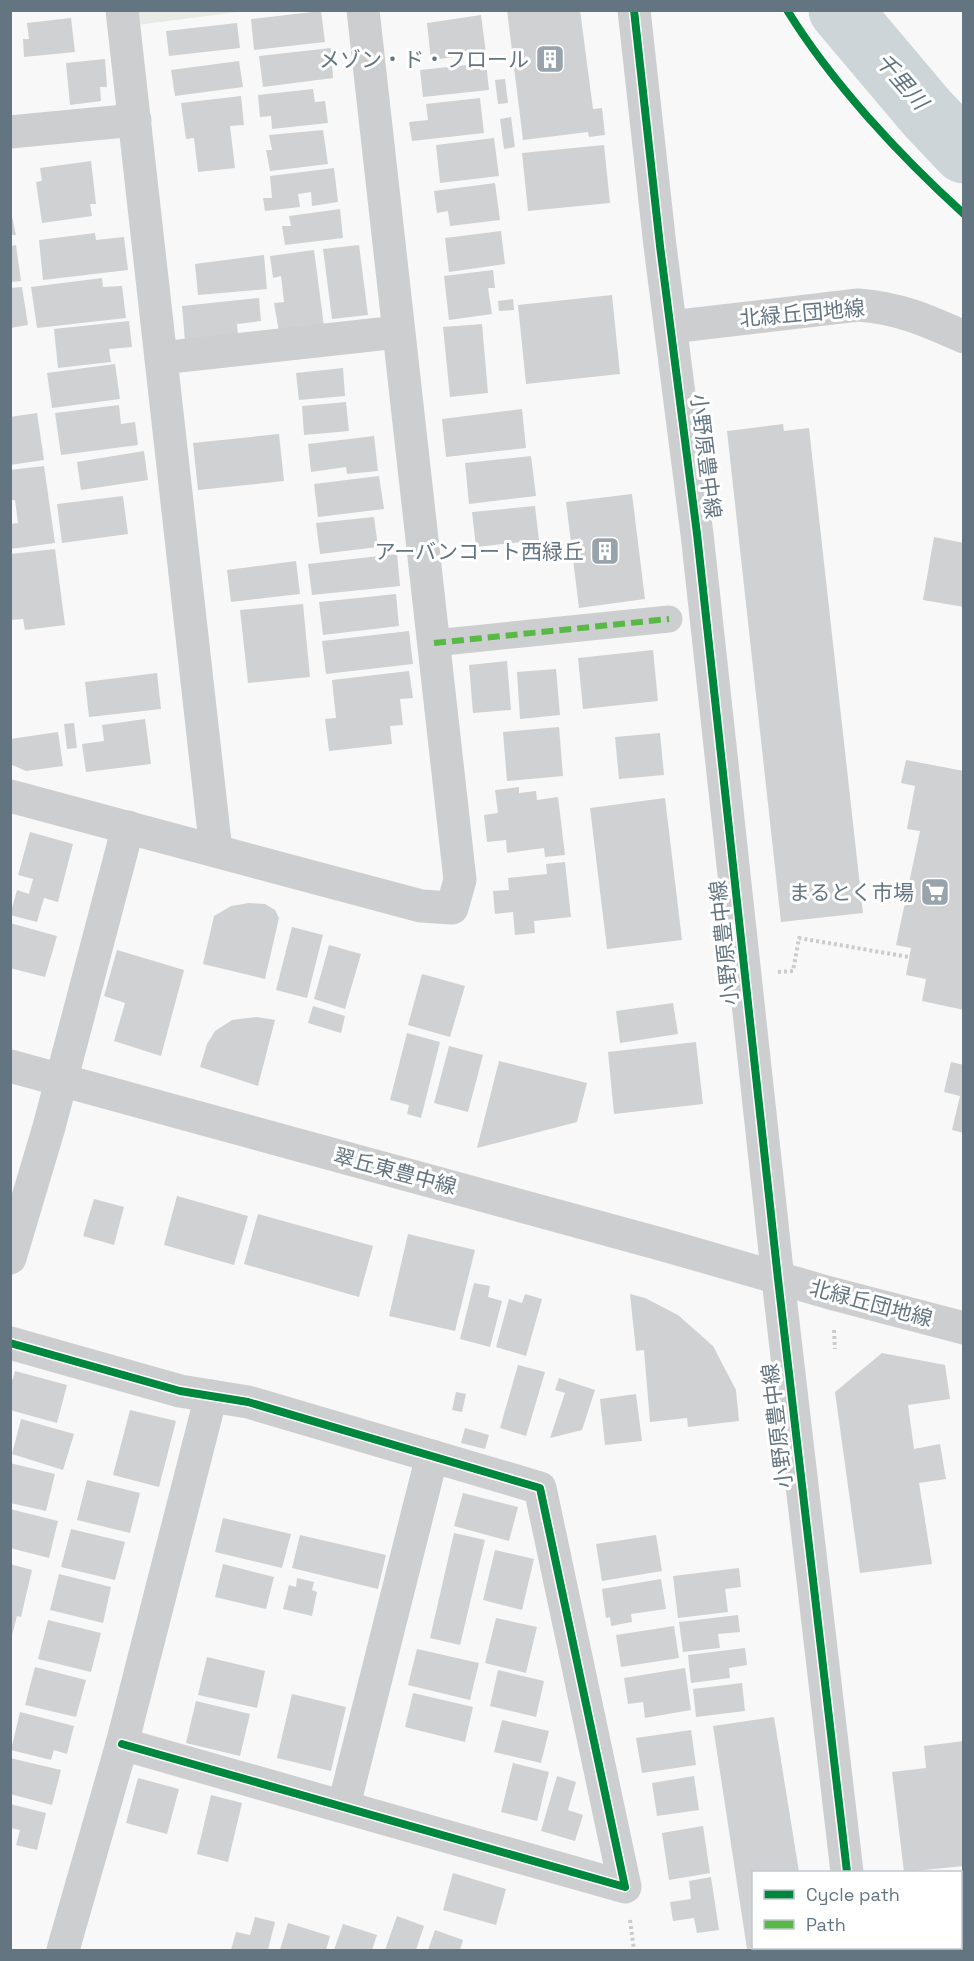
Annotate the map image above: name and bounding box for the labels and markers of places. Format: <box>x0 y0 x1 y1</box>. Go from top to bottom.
building icon: メゾン・ド・フロール <box>534 43 566 75</box>
place label: メゾン・ド・フロール <box>319 46 529 73</box>
building icon: アーバンコート西緑丘 <box>589 535 621 567</box>
place label: アーバンコート西緑丘 <box>374 538 584 565</box>
supermarket icon: まるとく市場 <box>919 876 951 908</box>
place label: まるとく市場 <box>789 879 914 906</box>

